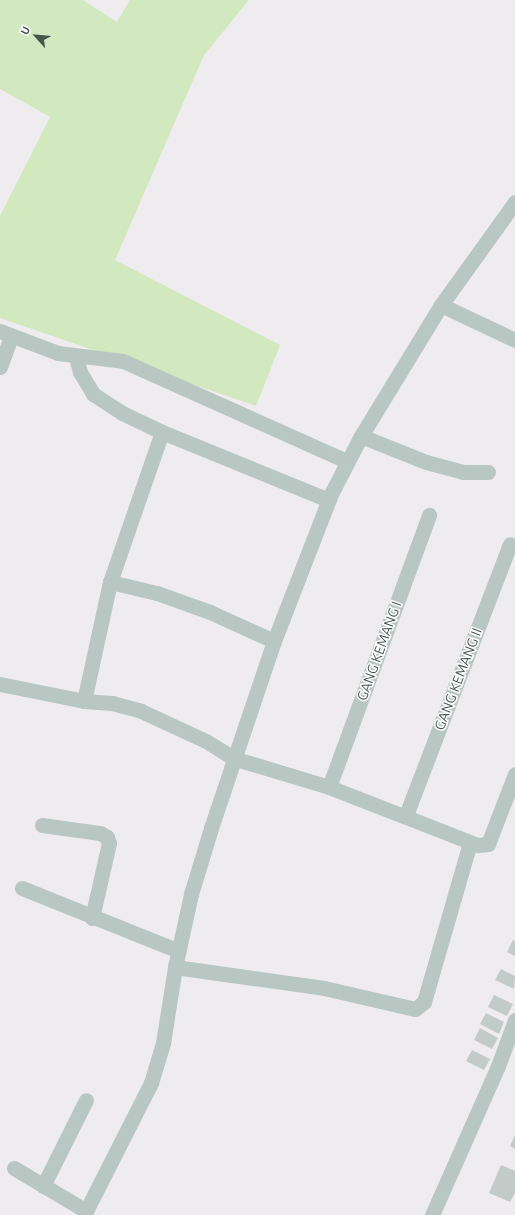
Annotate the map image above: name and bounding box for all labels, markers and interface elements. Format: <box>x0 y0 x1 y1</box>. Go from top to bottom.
north arrow <box>16 16 56 56</box>
text: U <box>18 24 32 37</box>
street label: GANG KEMANG I <box>353 599 405 703</box>
street label: GANG KEMANG II <box>431 625 485 733</box>

